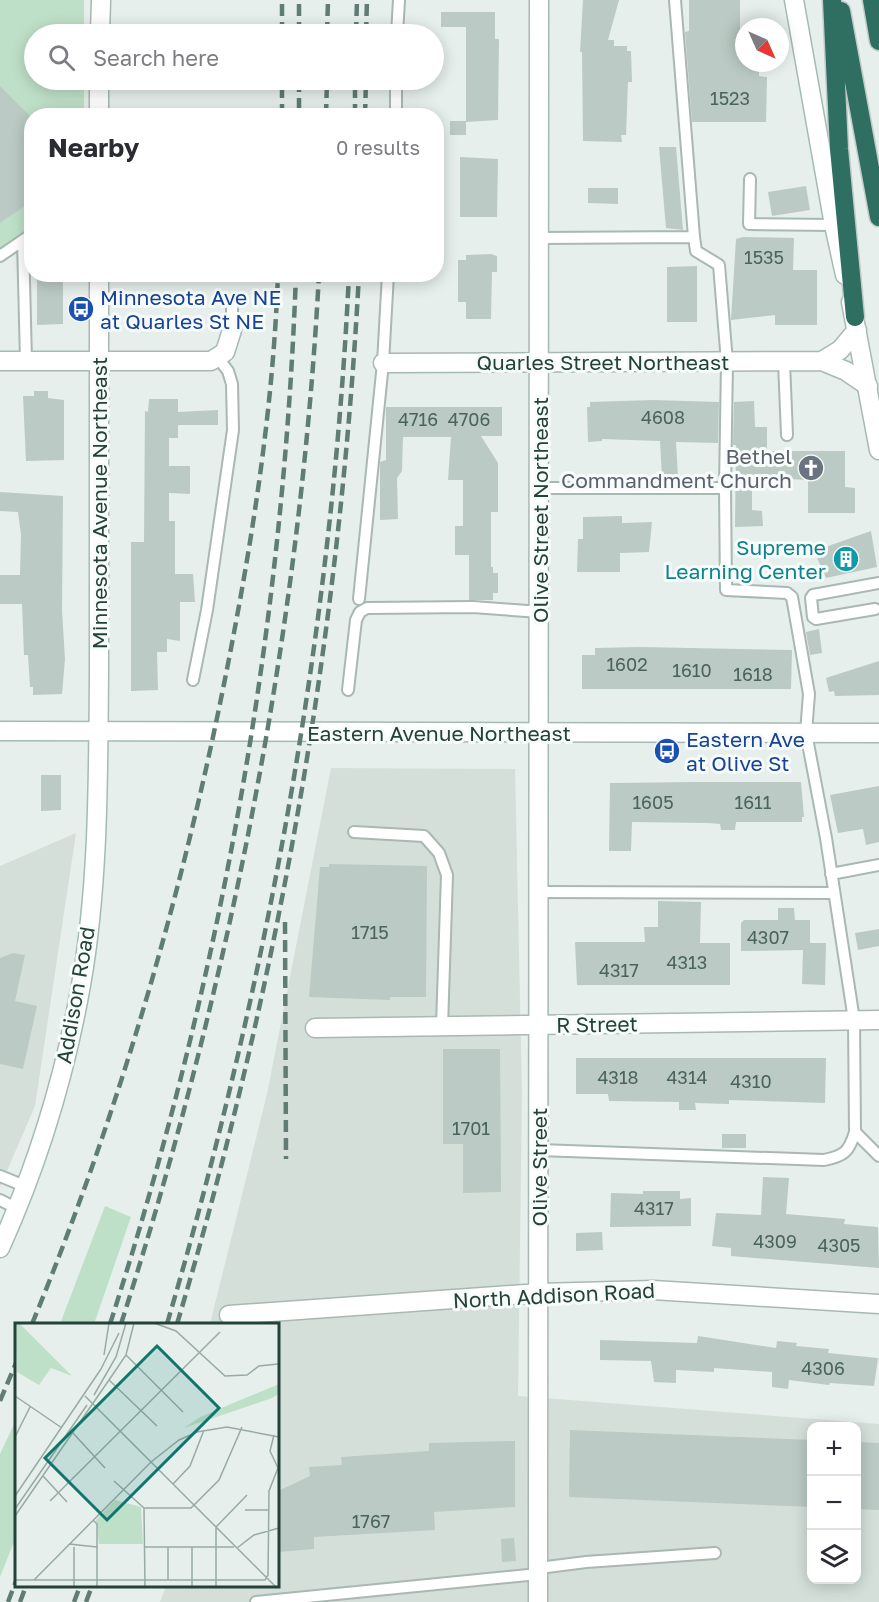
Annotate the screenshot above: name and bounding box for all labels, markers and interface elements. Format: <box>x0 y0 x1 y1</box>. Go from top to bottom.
north arrow <box>735 18 789 72</box>
search box <box>24 24 444 90</box>
icon: search <box>45 41 78 74</box>
text: Search here <box>93 44 219 71</box>
house number: 1523 <box>710 87 750 109</box>
text: Nearby <box>48 132 139 163</box>
text: 0 results <box>336 135 420 159</box>
house number: 1535 <box>744 246 784 268</box>
place label: Minnesota Ave NE at Quarles St NE <box>100 284 281 334</box>
bus stop icon: Minnesota Ave NE at Quarles St NE <box>66 294 96 324</box>
street label: Quarles Street Northeast <box>477 349 729 375</box>
street label: Minnesota Avenue Northeast <box>86 357 112 649</box>
street label: Olive Street Northeast <box>527 397 553 623</box>
house number: 4608 <box>641 406 685 428</box>
house number: 4716 <box>398 408 438 430</box>
house number: 4706 <box>448 408 490 430</box>
place label: Bethel Commandment Church <box>561 443 792 493</box>
church icon: Bethel Commandment Church <box>796 453 826 483</box>
place label: Supreme Learning Center <box>664 534 826 584</box>
building icon: Supreme Learning Center <box>831 544 861 574</box>
house number: 1602 <box>606 653 648 675</box>
house number: 1610 <box>672 659 712 681</box>
house number: 1618 <box>733 663 773 685</box>
street label: Eastern Avenue Northeast <box>307 720 571 746</box>
place label: Eastern Ave at Olive St <box>686 726 805 776</box>
bus stop icon: Eastern Ave at Olive St <box>652 736 682 766</box>
house number: 1605 <box>632 791 674 813</box>
house number: 1611 <box>734 791 772 813</box>
house number: 1715 <box>351 921 389 943</box>
street label: Addison Road <box>50 924 100 1066</box>
house number: 4307 <box>747 926 789 948</box>
house number: 4313 <box>667 951 707 973</box>
house number: 4317 <box>599 959 639 981</box>
street label: R Street <box>556 1010 638 1038</box>
house number: 4318 <box>597 1066 639 1088</box>
house number: 4314 <box>666 1066 708 1088</box>
house number: 4310 <box>730 1070 772 1092</box>
street label: Olive Street <box>526 1108 552 1226</box>
house number: 1701 <box>452 1117 490 1139</box>
house number: 4317 <box>634 1197 674 1219</box>
house number: 4309 <box>753 1230 797 1252</box>
house number: 4305 <box>817 1234 861 1256</box>
street label: North Addison Road <box>452 1277 656 1313</box>
inset map <box>15 1323 279 1587</box>
house number: 4306 <box>801 1357 845 1379</box>
map controls <box>807 1422 861 1584</box>
button: + <box>807 1422 861 1476</box>
button: − <box>807 1476 861 1530</box>
house number: 1767 <box>352 1510 390 1532</box>
button: layers <box>807 1530 861 1584</box>

